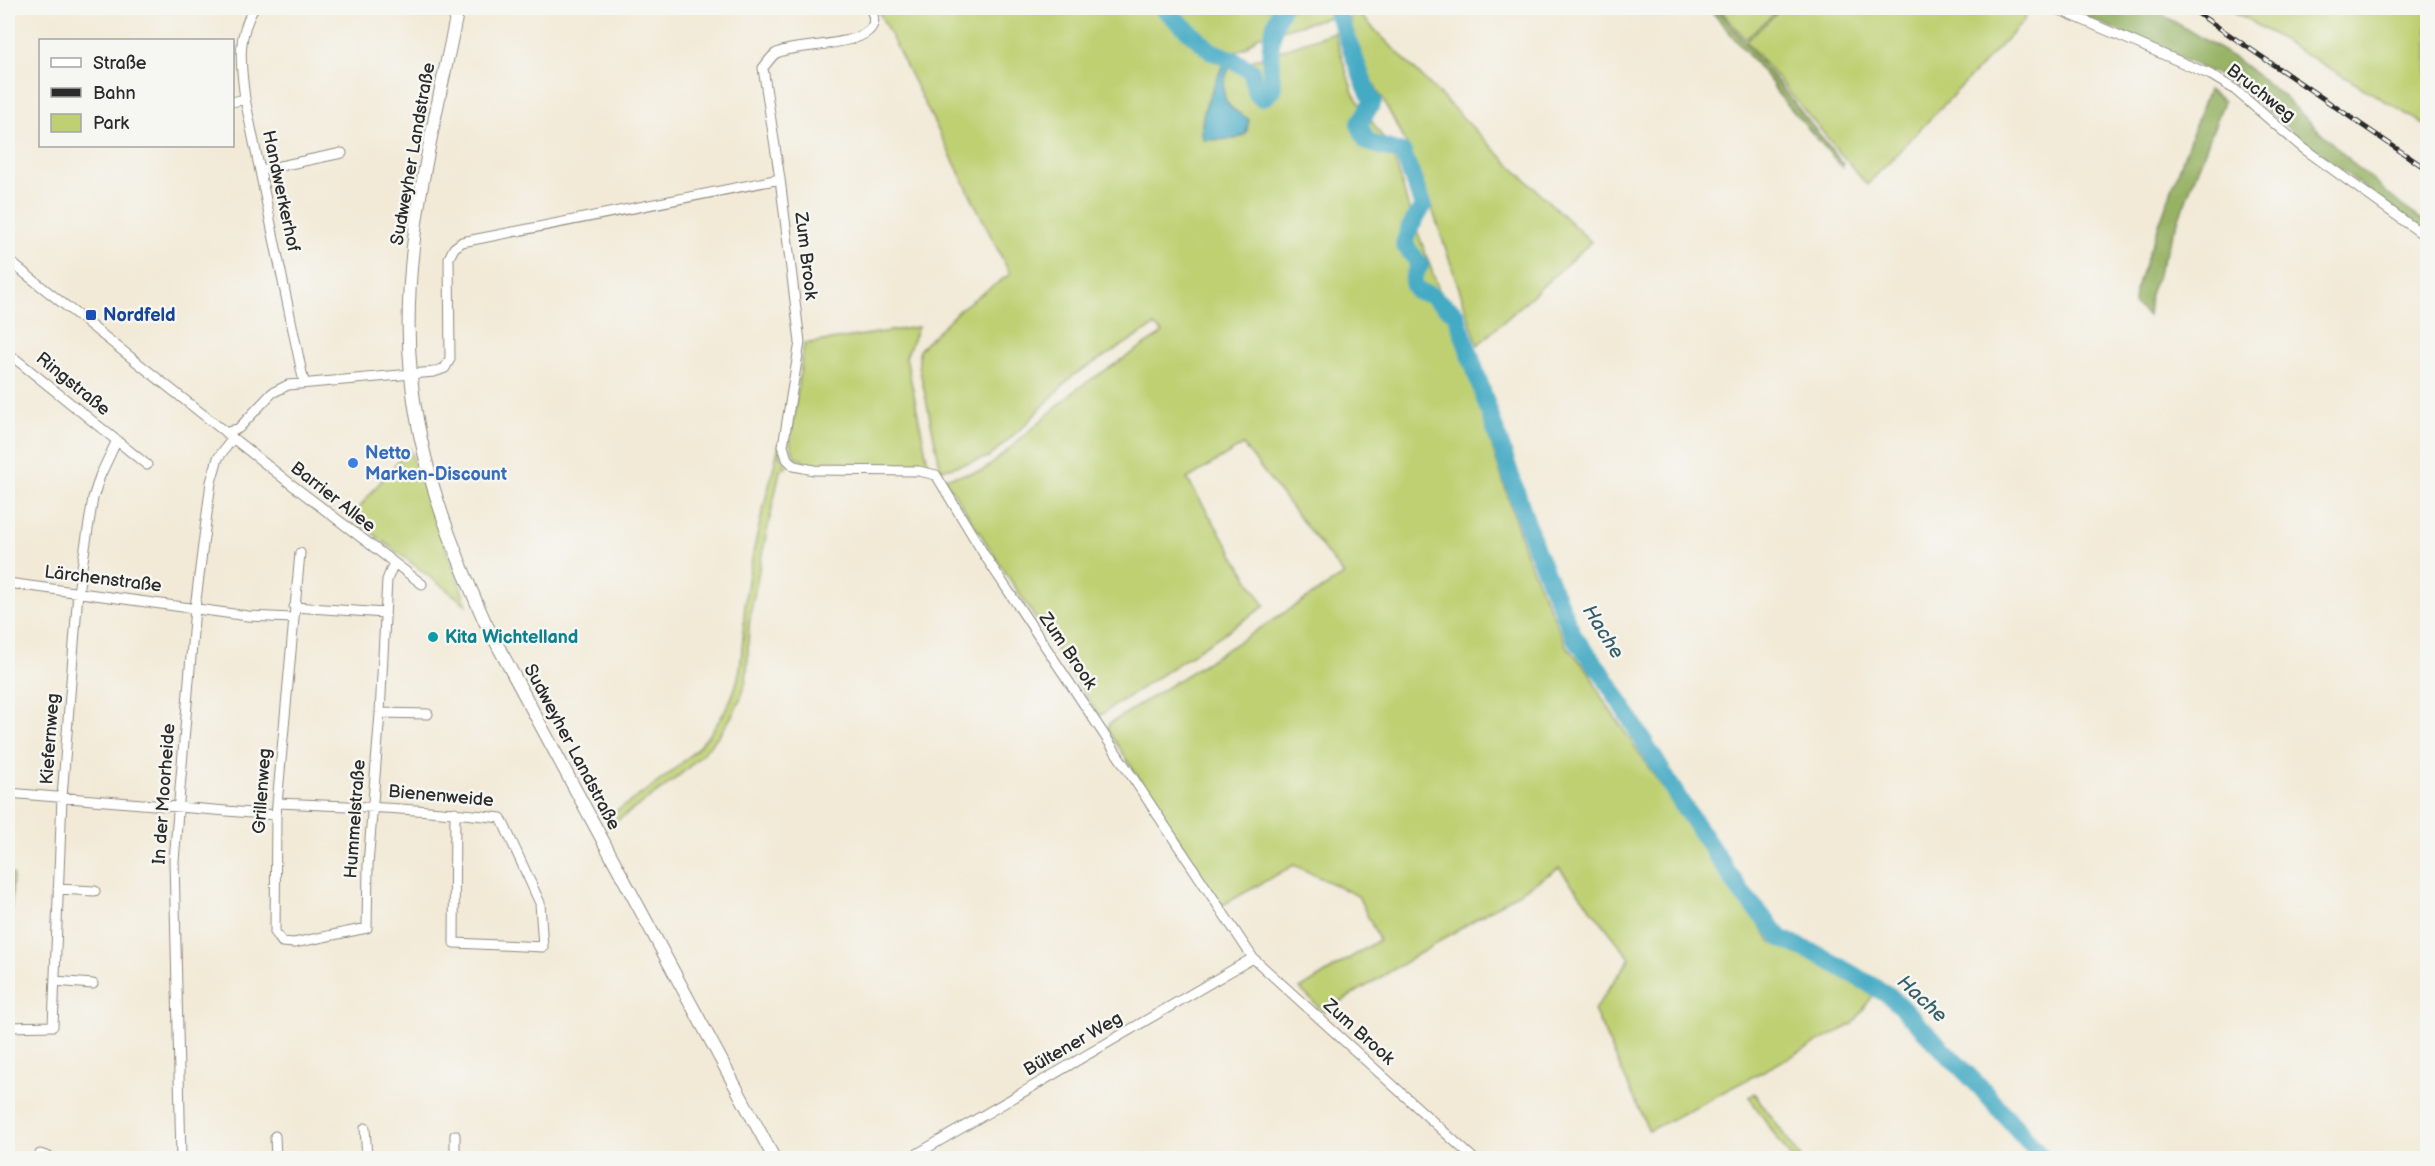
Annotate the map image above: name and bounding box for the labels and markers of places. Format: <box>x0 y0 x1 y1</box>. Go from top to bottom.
place label: Nordfeld <box>103 305 176 326</box>
marker: Nordfeld <box>84 308 98 322</box>
place label: Netto Marken-Discount <box>365 443 507 485</box>
marker: Netto Marken-Discount <box>346 456 360 470</box>
place label: Kita Wichtelland <box>445 627 578 648</box>
marker: Kita Wichtelland <box>426 630 440 644</box>

